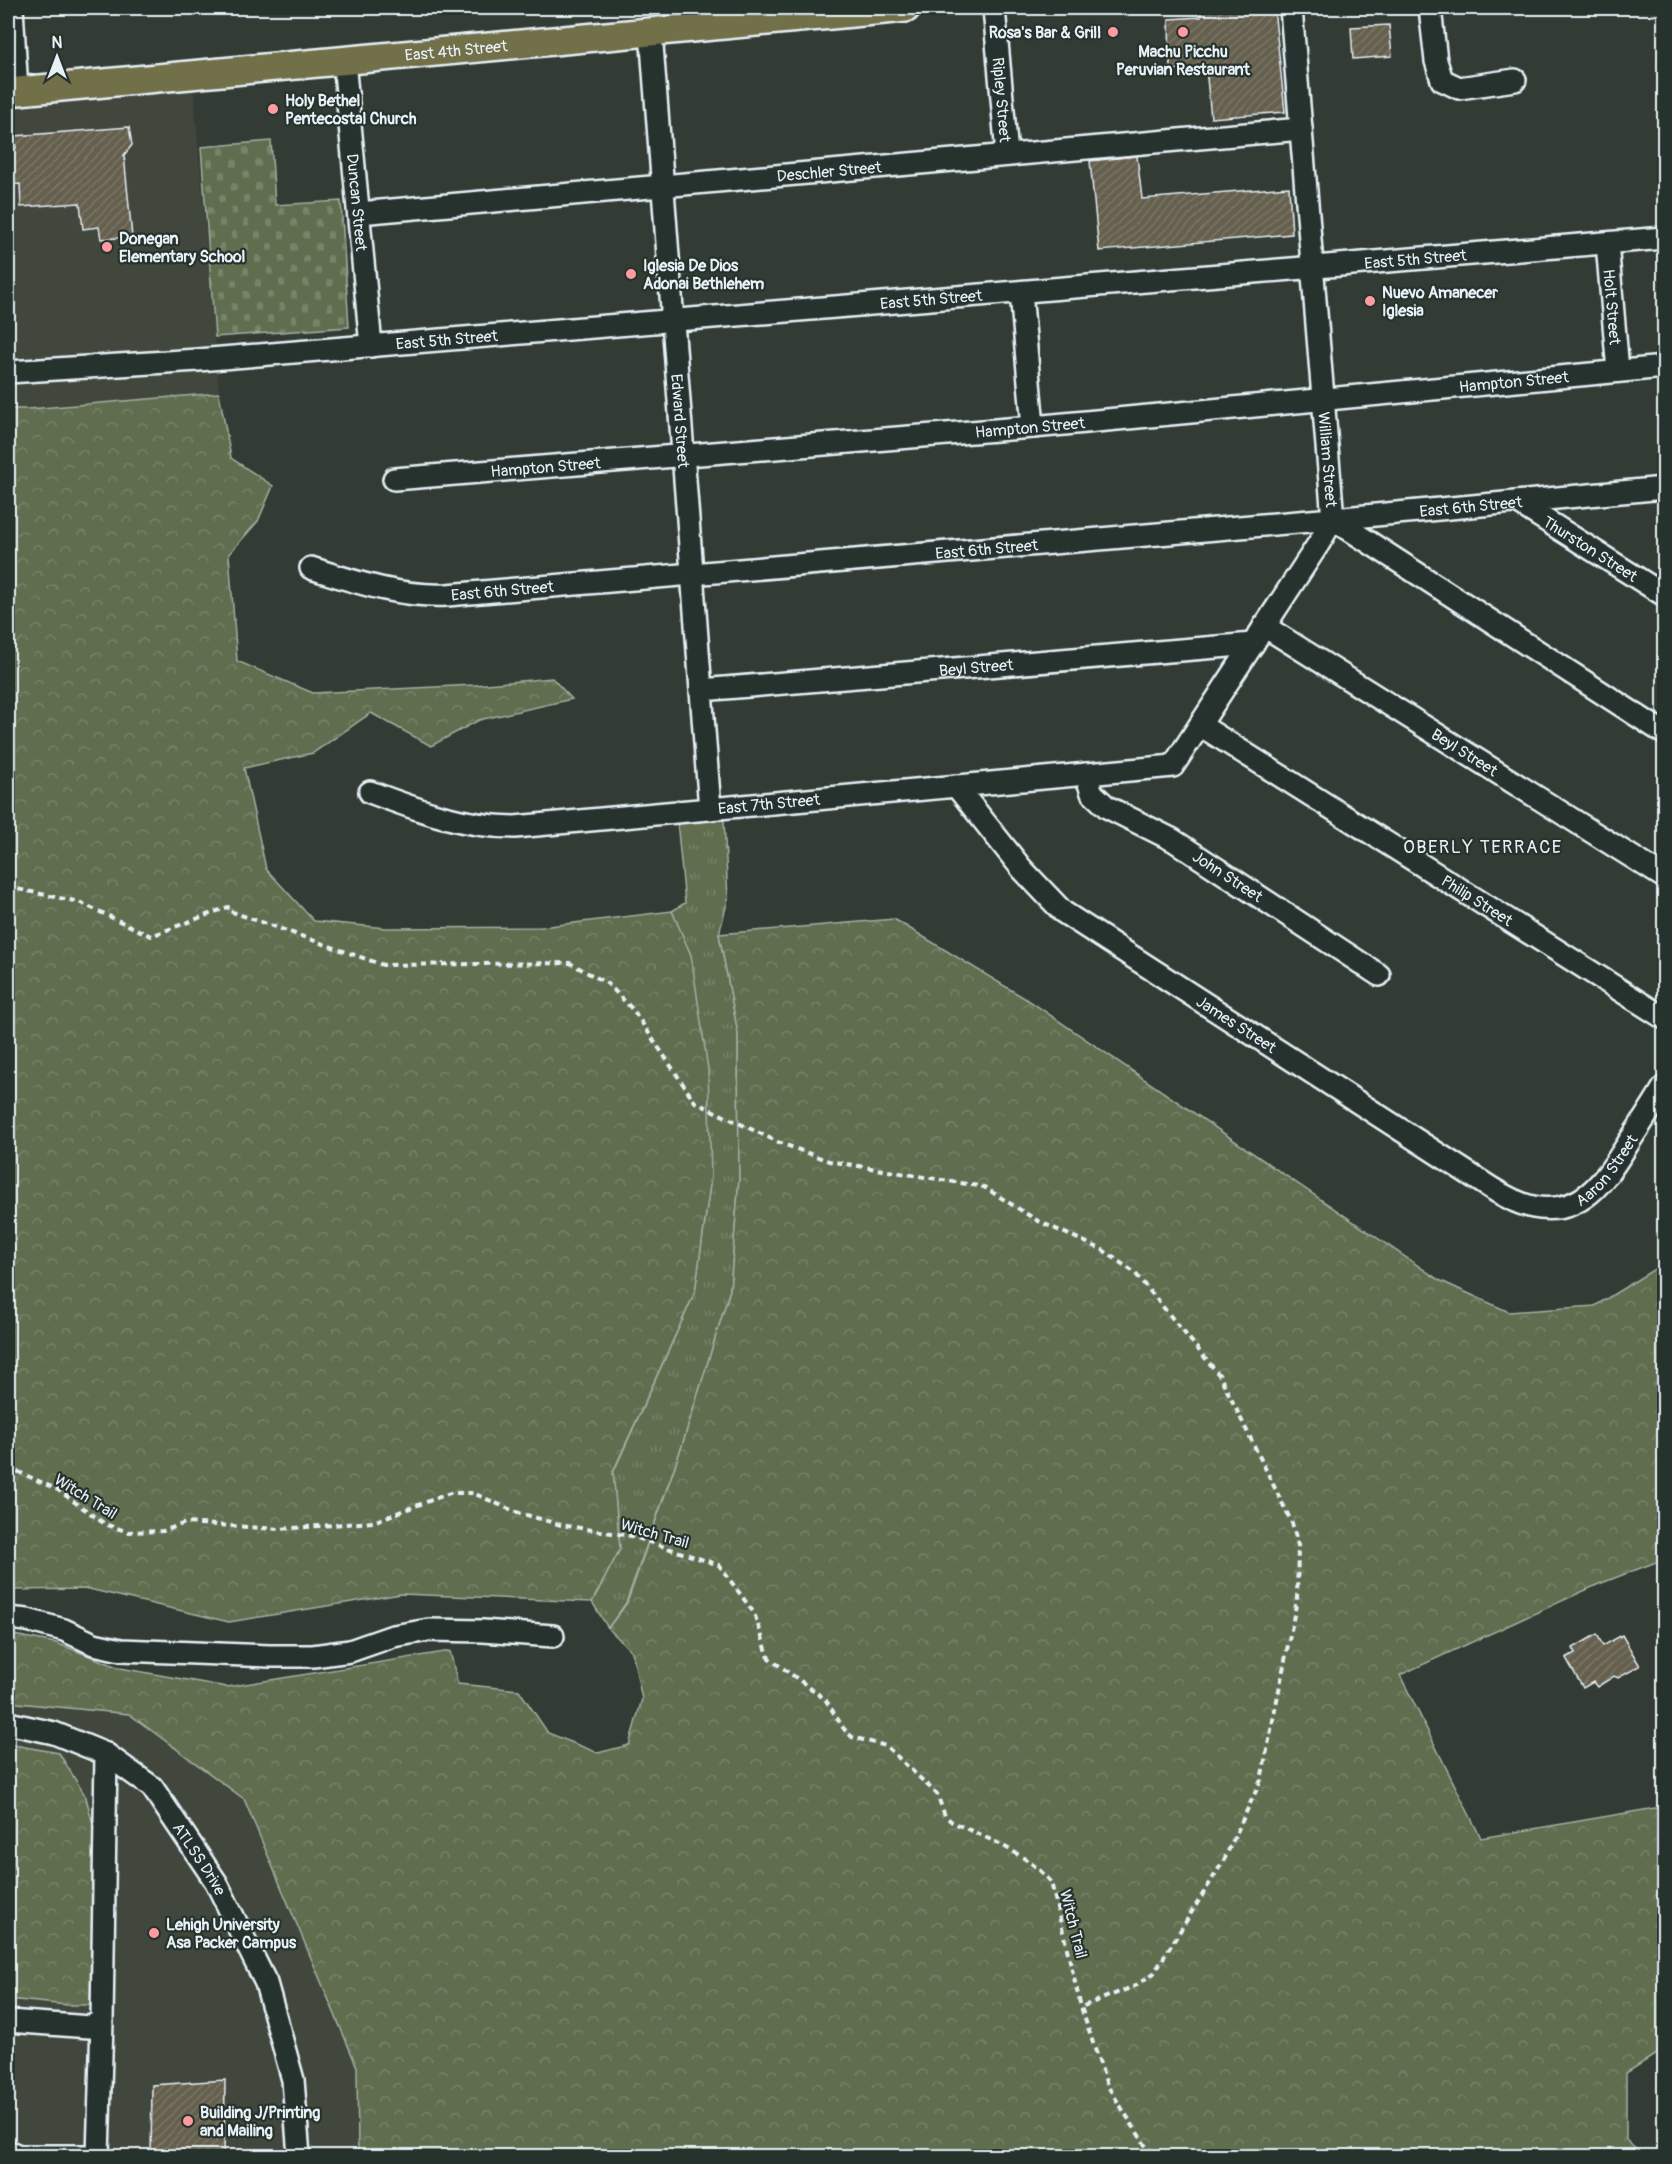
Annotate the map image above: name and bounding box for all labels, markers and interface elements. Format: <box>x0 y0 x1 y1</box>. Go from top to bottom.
place label: Rosa's Bar & Grill <box>989 23 1101 43</box>
marker: Rosa's Bar & Grill <box>1106 25 1120 39</box>
marker: Machu Picchu Peruvian Restaurant <box>1176 25 1190 39</box>
north arrow <box>27 27 87 87</box>
text: N <box>52 33 63 53</box>
street label: East 4th Street <box>404 36 509 66</box>
place label: Machu Picchu Peruvian Restaurant <box>1116 42 1251 80</box>
street label: Ripley Street <box>987 56 1015 144</box>
place label: Holy Bethel Pentecostal Church <box>285 91 417 129</box>
marker: Holy Bethel Pentecostal Church <box>266 102 280 116</box>
street label: Duncan Street <box>342 153 371 253</box>
street label: Deschler Street <box>776 157 883 187</box>
place label: Donegan Elementary School <box>119 229 246 267</box>
marker: Donegan Elementary School <box>100 240 114 254</box>
street label: East 5th Street <box>1364 245 1468 274</box>
place label: Iglesia De Dios Adonai Bethlehem <box>643 256 764 294</box>
marker: Iglesia De Dios Adonai Bethlehem <box>624 267 638 281</box>
street label: Holt Street <box>1598 268 1625 346</box>
place label: Nuevo Amanecer Iglesia <box>1382 283 1498 321</box>
street label: East 5th Street <box>879 286 984 314</box>
marker: Nuevo Amanecer Iglesia <box>1363 294 1377 308</box>
street label: East 5th Street <box>395 326 499 355</box>
street label: Hampton Street <box>1458 367 1570 397</box>
street label: Edward Street <box>666 373 693 469</box>
street label: William Street <box>1313 411 1341 509</box>
street label: Hampton Street <box>974 413 1086 443</box>
street label: Hampton Street <box>490 453 602 482</box>
street label: East 6th Street <box>1419 492 1524 522</box>
street label: Thurston Street <box>1539 512 1642 587</box>
street label: East 6th Street <box>934 535 1039 564</box>
street label: East 6th Street <box>450 577 555 606</box>
street label: Beyl Street <box>938 655 1015 681</box>
street label: Beyl Street <box>1427 725 1502 781</box>
street label: East 7th Street <box>717 790 821 819</box>
district label: OBERLY TERRACE <box>1403 836 1563 859</box>
street label: John Street <box>1189 847 1267 907</box>
street label: Philip Street <box>1437 871 1517 931</box>
street label: James Street <box>1192 992 1280 1058</box>
street label: Aaron Street <box>1572 1130 1643 1211</box>
street label: Witch Trail <box>50 1470 121 1524</box>
street label: Witch Trail <box>618 1515 691 1553</box>
street label: ATLSS Drive <box>168 1819 230 1899</box>
street label: Witch Trail <box>1055 1888 1091 1961</box>
place label: Lehigh University Asa Packer Campus <box>166 1915 297 1953</box>
marker: Lehigh University Asa Packer Campus <box>147 1926 161 1940</box>
place label: Building J/Printing and Mailing <box>200 2103 320 2141</box>
marker: Building J/Printing and Mailing <box>181 2114 195 2128</box>

